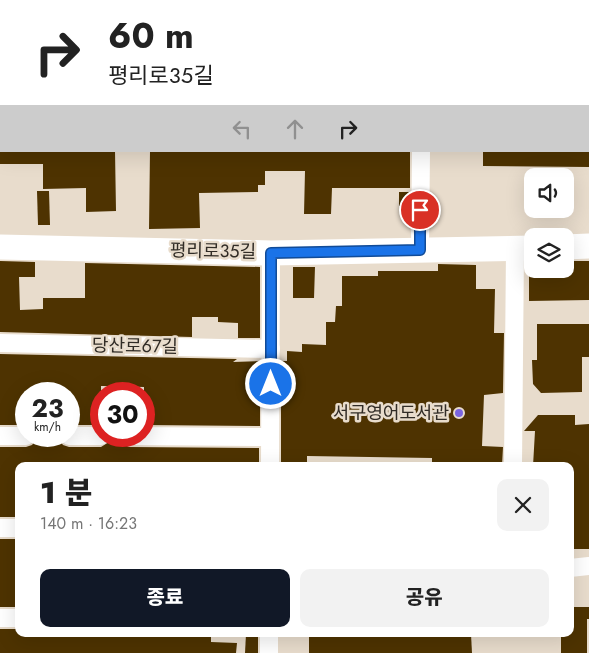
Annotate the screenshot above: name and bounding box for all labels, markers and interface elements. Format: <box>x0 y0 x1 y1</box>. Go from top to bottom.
text: 60 m <box>108 11 194 61</box>
icon: right <box>25 20 90 85</box>
text: 평리로35길 <box>108 59 213 91</box>
icon: left <box>228 115 256 143</box>
icon: ahead <box>281 115 309 143</box>
icon: right <box>334 115 362 143</box>
map controls <box>524 168 574 278</box>
button: sound <box>524 168 574 218</box>
pin <box>399 189 441 231</box>
icon: arrive <box>406 196 434 224</box>
button: layers <box>524 228 574 278</box>
street label: 평리로35길 <box>170 237 256 265</box>
street label: 당산로67길 <box>92 332 178 360</box>
position arrow <box>244 357 296 409</box>
speed limit sign: 30 <box>90 382 155 447</box>
text: 23 <box>32 390 63 426</box>
place label: 서구영어도서관 <box>333 400 449 426</box>
marker: 서구영어도서관 <box>453 407 465 419</box>
text: km/h <box>34 418 61 436</box>
text: 1 분 <box>40 471 92 514</box>
button: close <box>497 479 549 531</box>
text: 140 m · 16:23 <box>40 512 137 535</box>
button: 종료 <box>40 569 290 627</box>
button: 공유 <box>300 569 549 627</box>

